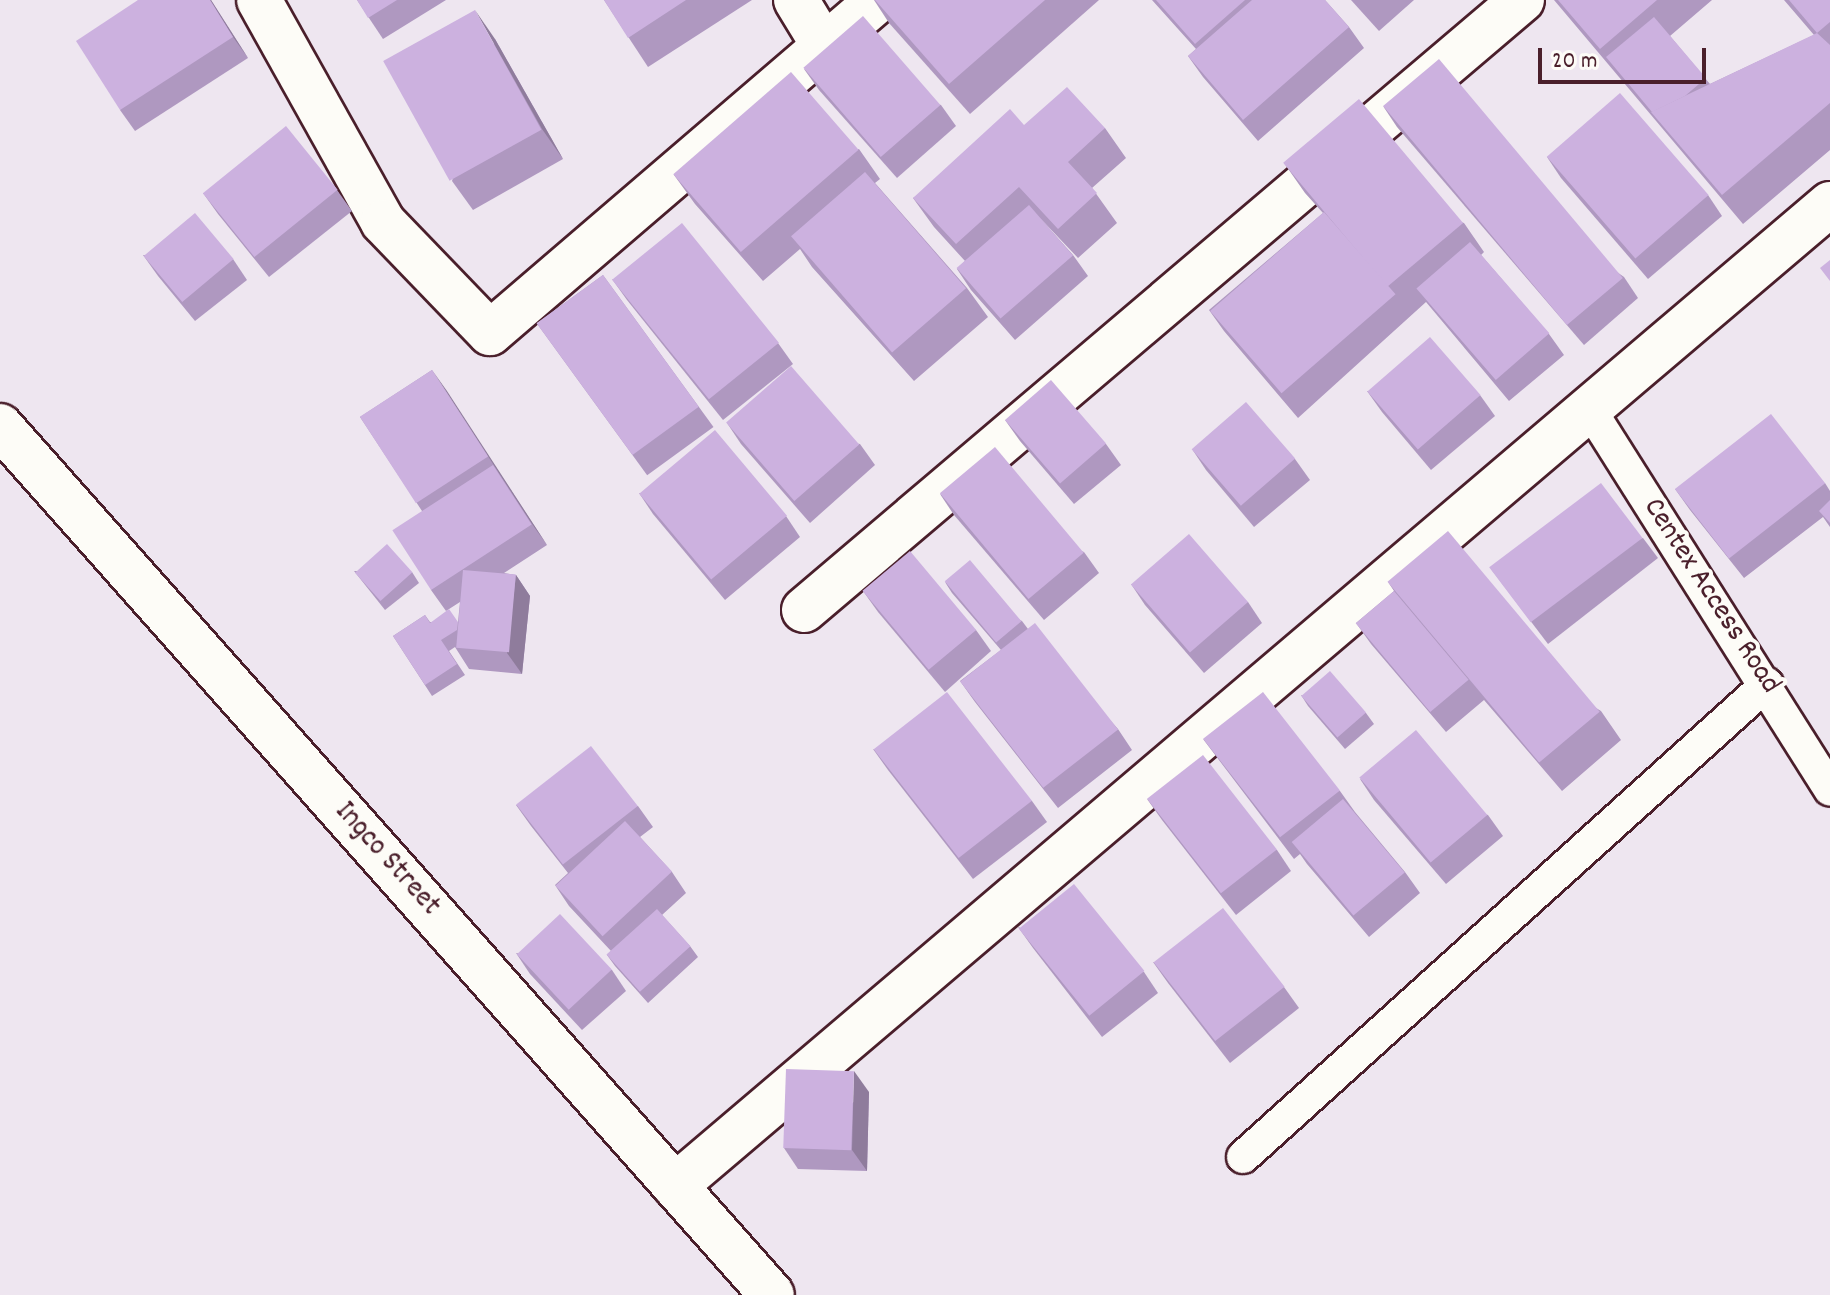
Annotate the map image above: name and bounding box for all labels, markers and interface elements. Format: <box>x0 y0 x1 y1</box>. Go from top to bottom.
scale bar <box>1542 32 1710 82</box>
text: 20 m <box>1552 45 1598 79</box>
street label: Centex Access Road <box>1633 492 1787 702</box>
street label: Ingco Street <box>325 795 447 925</box>

